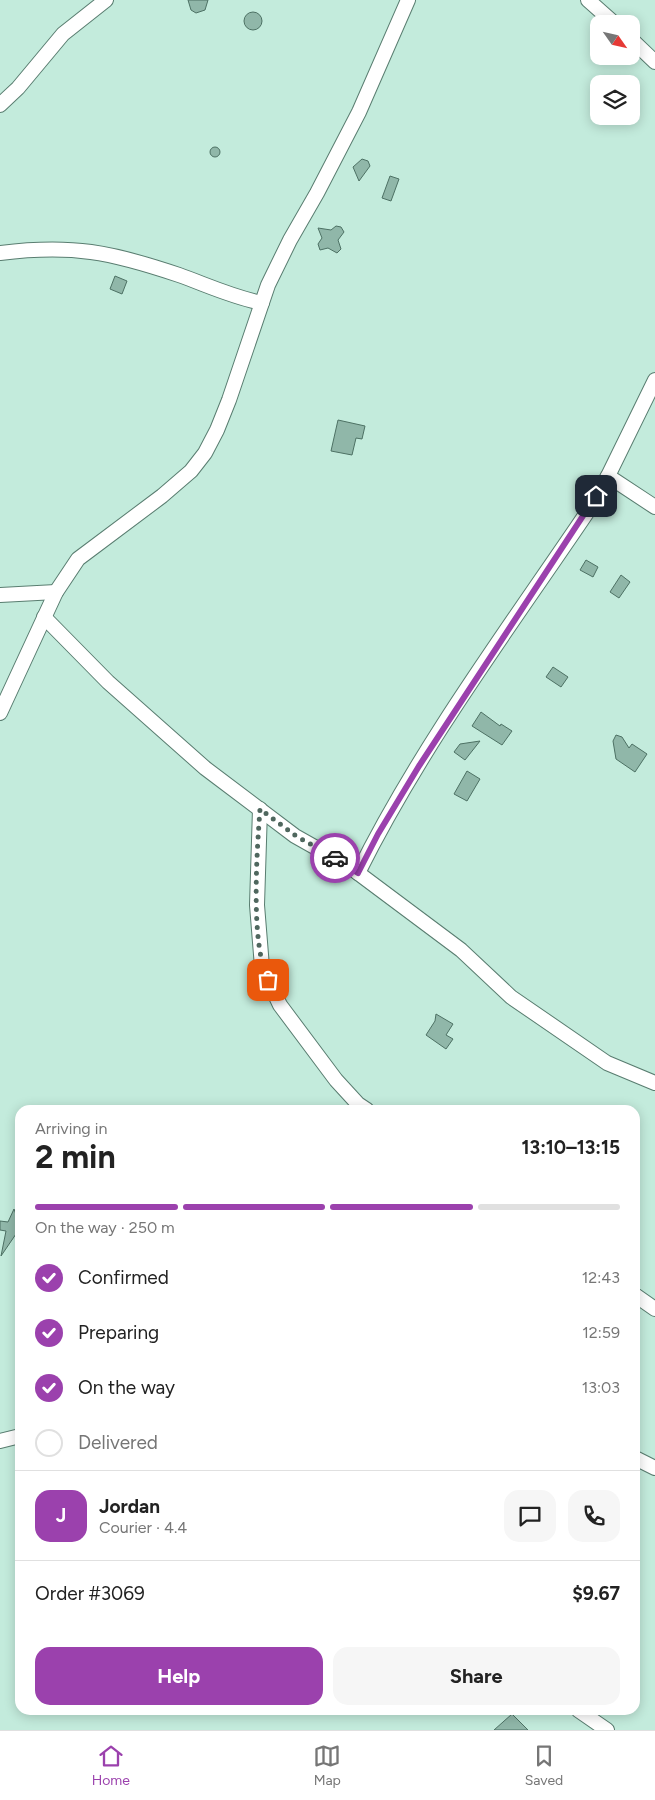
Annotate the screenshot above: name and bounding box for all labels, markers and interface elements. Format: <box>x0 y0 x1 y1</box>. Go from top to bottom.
north arrow <box>590 15 640 65</box>
map controls <box>590 15 640 125</box>
button: layers <box>590 75 640 125</box>
pin <box>575 475 617 517</box>
icon: home <box>582 482 610 510</box>
courier <box>310 833 360 883</box>
icon: car <box>321 844 349 872</box>
pin <box>247 959 289 1001</box>
icon: bag <box>254 966 282 994</box>
text: Arriving in <box>35 1119 107 1138</box>
text: 13:10–13:15 <box>522 1136 620 1159</box>
text: 2 min <box>35 1138 116 1176</box>
text: On the way · 250 m <box>35 1218 175 1237</box>
icon: check <box>35 1264 63 1292</box>
text: Confirmed <box>78 1266 169 1289</box>
text: 12:43 <box>582 1268 620 1287</box>
icon: check <box>35 1319 63 1347</box>
text: Preparing <box>78 1321 159 1344</box>
text: 12:59 <box>582 1323 620 1342</box>
icon: check <box>35 1374 63 1402</box>
text: On the way <box>78 1376 175 1399</box>
text: 13:03 <box>582 1378 620 1397</box>
text: Delivered <box>78 1431 158 1454</box>
button: chat <box>504 1490 556 1542</box>
button: phone <box>568 1490 620 1542</box>
text: Jordan <box>99 1495 160 1518</box>
text: J <box>56 1504 66 1527</box>
text: Courier · 4.4 <box>99 1518 187 1537</box>
text: Order #3069 <box>35 1582 145 1605</box>
text: $9.67 <box>572 1582 620 1605</box>
button: Help <box>35 1647 323 1705</box>
button: Share <box>333 1647 620 1705</box>
tab: Home <box>92 1742 130 1789</box>
tab: Map <box>313 1742 341 1789</box>
tab: Saved <box>525 1742 563 1789</box>

